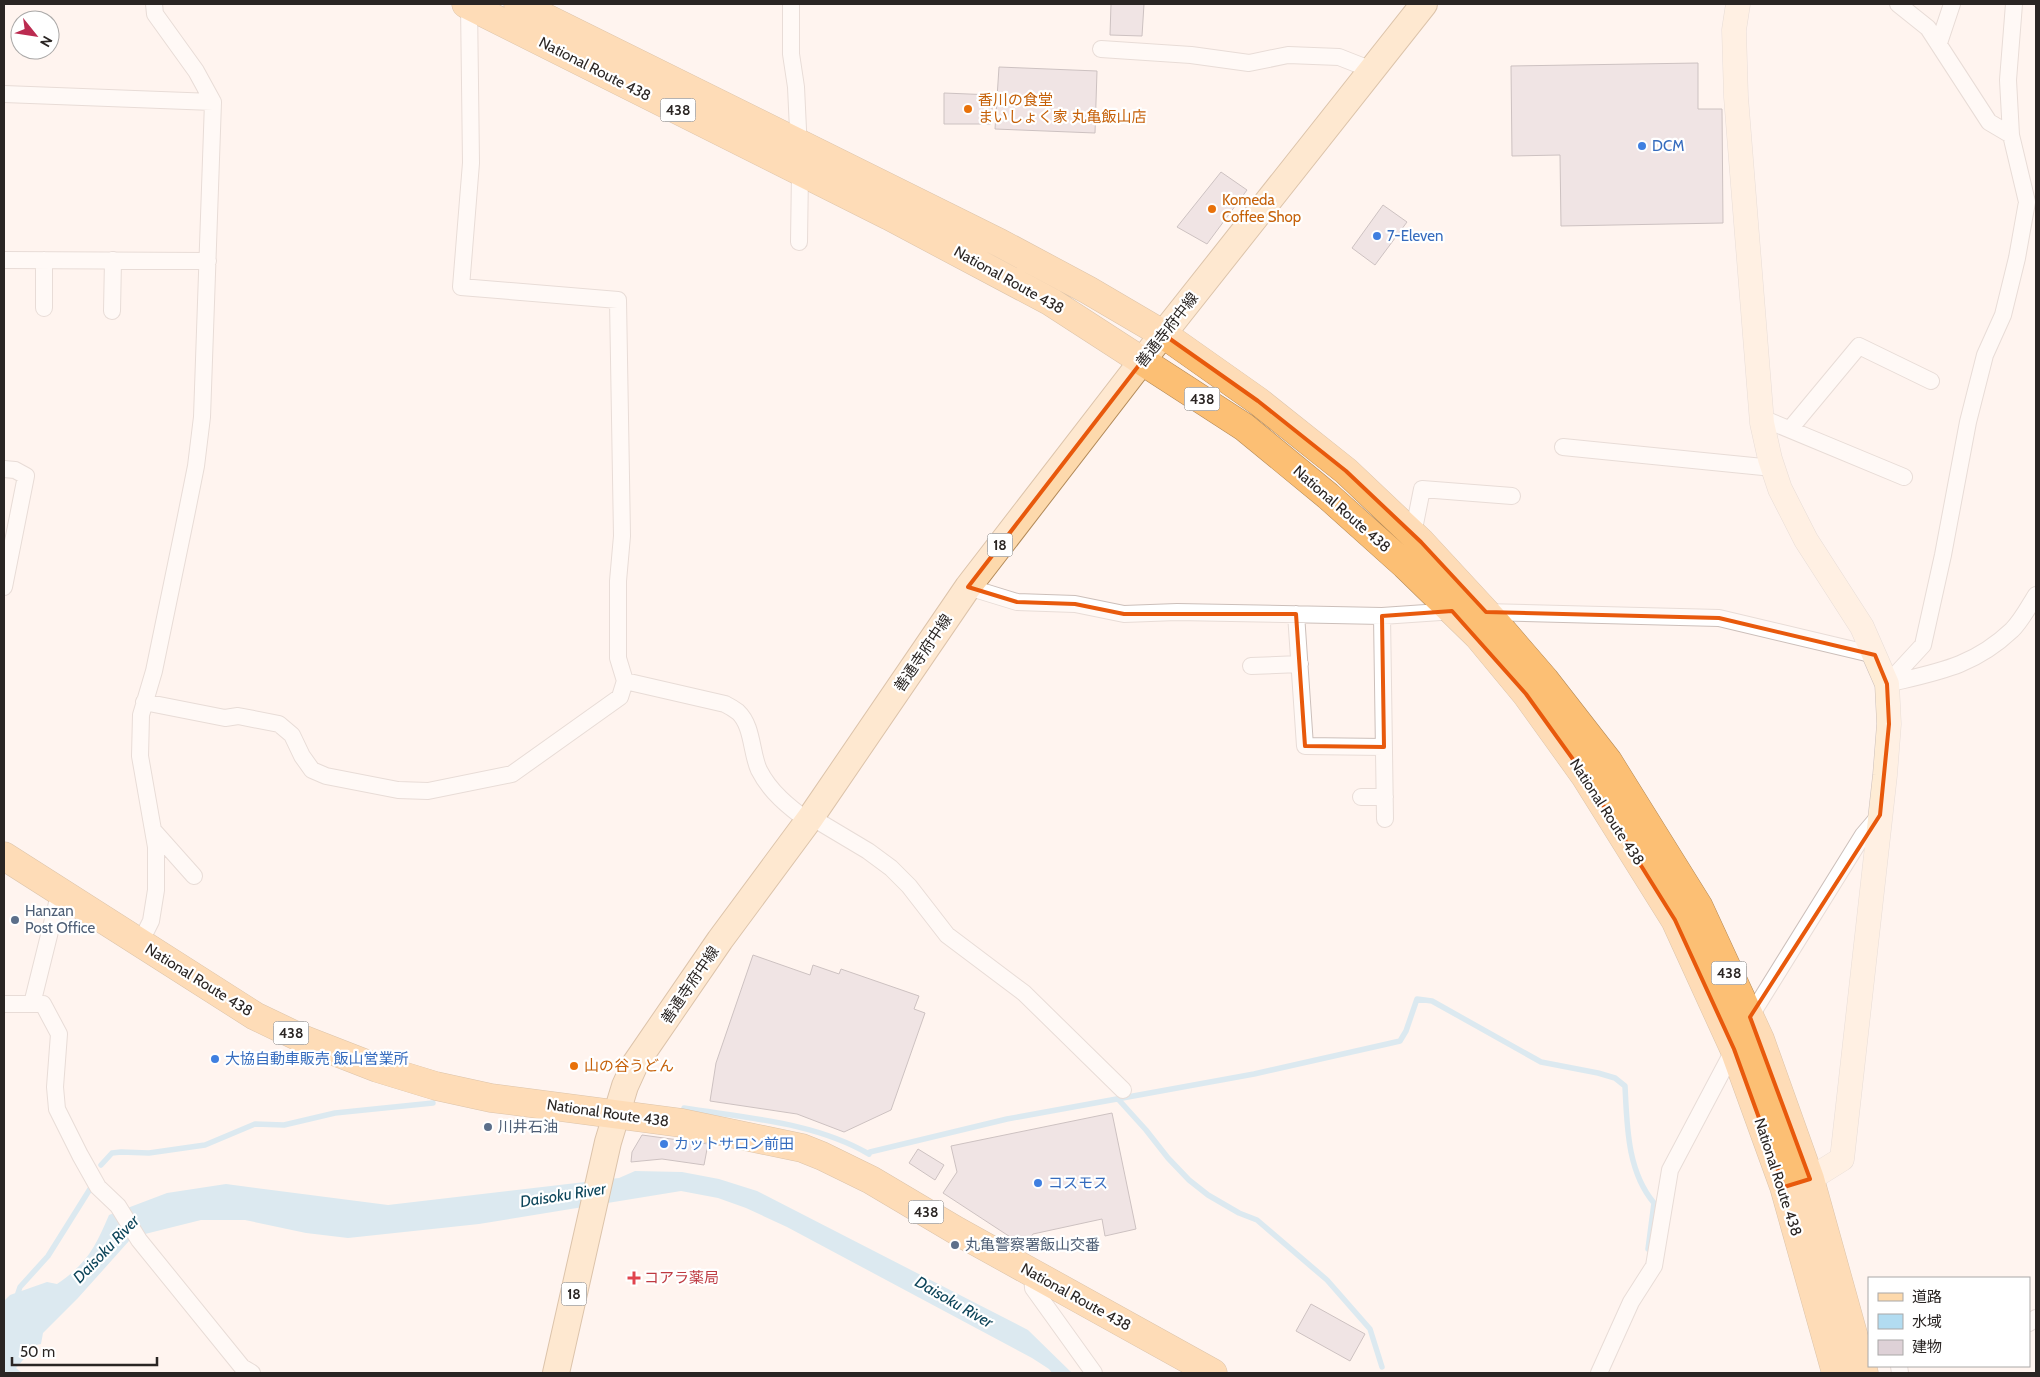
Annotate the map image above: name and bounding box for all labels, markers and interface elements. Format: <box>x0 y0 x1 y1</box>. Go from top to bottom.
north arrow <box>10 10 60 60</box>
text: N <box>36 33 57 50</box>
street label: National Route 438 <box>536 33 654 105</box>
place label: 香川の食堂 まいしょく家 丸亀飯山店 <box>978 91 1146 126</box>
road number: 438 <box>660 98 696 122</box>
marker: 香川の食堂 まいしょく家 丸亀飯山店 <box>962 103 974 115</box>
place label: DCM <box>1652 137 1684 155</box>
marker: DCM <box>1636 140 1648 152</box>
place label: Komeda Coffee Shop <box>1222 191 1301 226</box>
marker: Komeda Coffee Shop <box>1206 203 1218 215</box>
place label: 7-Eleven <box>1387 227 1443 245</box>
marker: 7-Eleven <box>1371 230 1383 242</box>
street label: National Route 438 <box>951 242 1067 318</box>
street label: 善通寺府中線 <box>1132 289 1202 371</box>
road number: 438 <box>1184 388 1220 410</box>
street label: National Route 438 <box>1290 462 1394 556</box>
road number: 18 <box>988 534 1012 556</box>
street label: 善通寺府中線 <box>890 611 956 695</box>
street label: National Route 438 <box>1566 755 1648 869</box>
place label: Hanzan Post Office <box>25 902 96 937</box>
marker: Hanzan Post Office <box>9 914 21 926</box>
street label: National Route 438 <box>142 940 256 1020</box>
street label: 善通寺府中線 <box>657 943 723 1027</box>
road number: 438 <box>1712 961 1746 984</box>
road number: 438 <box>274 1021 308 1044</box>
place label: 大協自動車販売 飯山営業所 <box>225 1050 408 1068</box>
marker: 大協自動車販売 飯山営業所 <box>209 1053 221 1065</box>
place label: 山の谷うどん <box>584 1057 674 1075</box>
marker: 山の谷うどん <box>568 1060 580 1072</box>
street label: National Route 438 <box>546 1096 670 1130</box>
street label: National Route 438 <box>1750 1116 1806 1238</box>
place label: 川井石油 <box>498 1118 558 1136</box>
marker: 川井石油 <box>482 1121 494 1133</box>
place label: カットサロン前田 <box>674 1135 794 1153</box>
marker: カットサロン前田 <box>658 1138 670 1150</box>
place label: コスモス <box>1048 1174 1108 1192</box>
marker: コスモス <box>1032 1177 1044 1189</box>
water label: Daisoku River <box>519 1179 608 1211</box>
road number: 438 <box>908 1200 944 1224</box>
water label: Daisoku River <box>69 1210 144 1287</box>
place label: 丸亀警察署飯山交番 <box>965 1236 1100 1254</box>
marker: 丸亀警察署飯山交番 <box>949 1239 961 1251</box>
street label: National Route 438 <box>1018 1259 1134 1335</box>
place label: コアラ薬局 <box>644 1269 719 1287</box>
marker: コアラ薬局 <box>628 1272 640 1284</box>
water label: Daisoku River <box>912 1272 997 1332</box>
legend <box>1868 1277 2030 1367</box>
road number: 18 <box>562 1282 586 1306</box>
text: 道路 <box>1912 1288 1942 1306</box>
text: 水域 <box>1912 1313 1942 1331</box>
scale bar <box>12 1334 158 1366</box>
text: 建物 <box>1912 1338 1942 1356</box>
text: 50 m <box>20 1343 55 1361</box>

